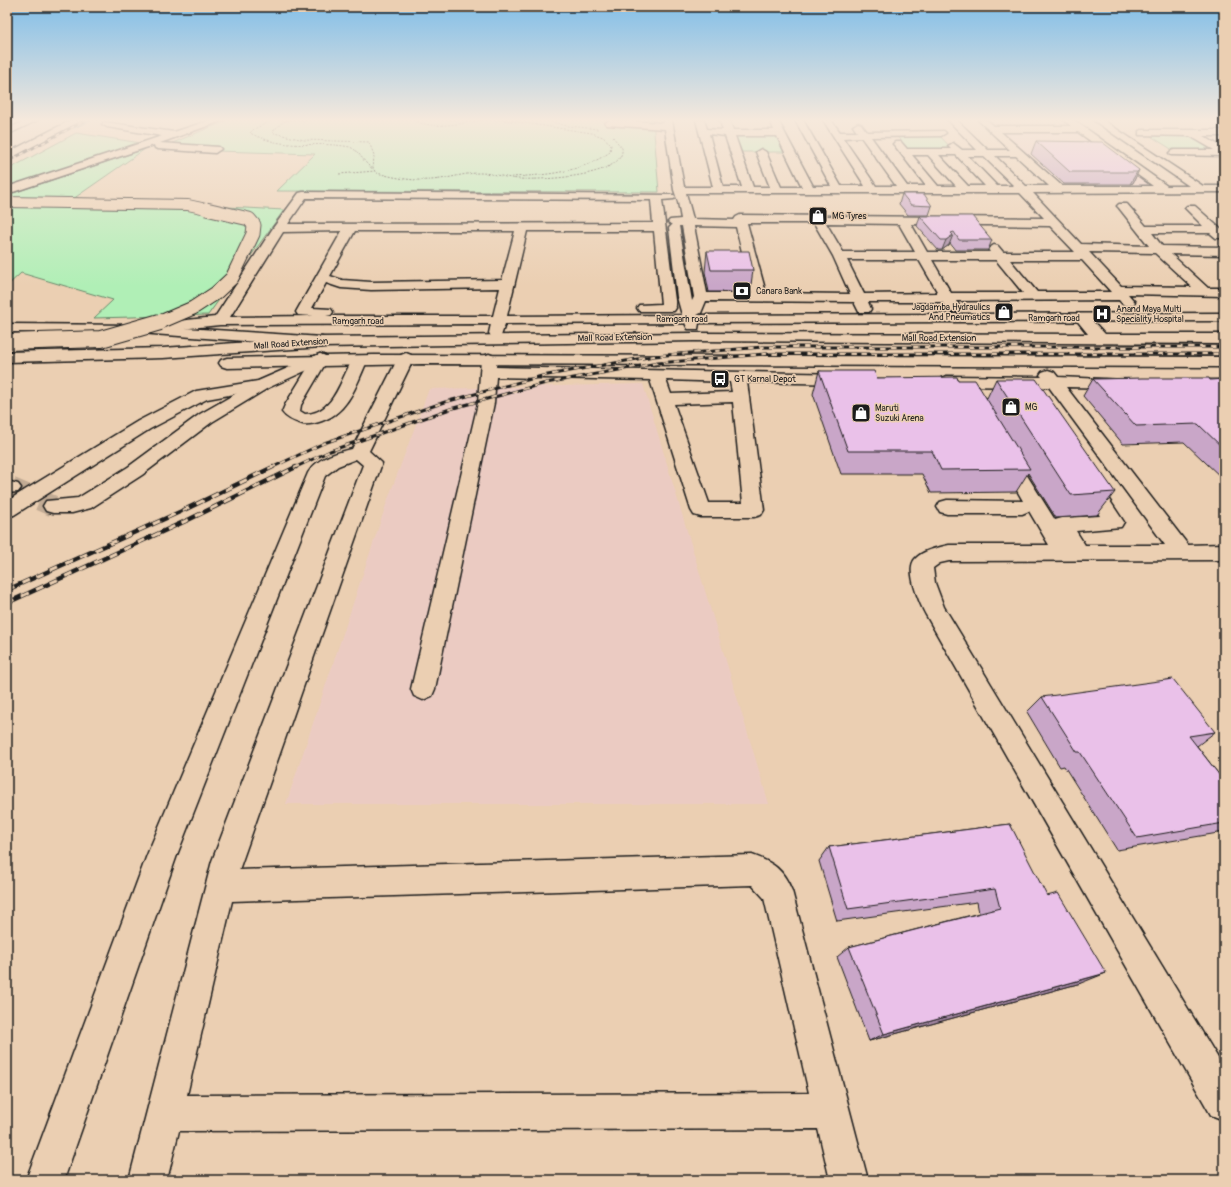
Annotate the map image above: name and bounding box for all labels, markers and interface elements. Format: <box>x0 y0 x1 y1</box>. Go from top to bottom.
shop icon: MG Tyres <box>807 205 829 227</box>
place label: MG Tyres <box>832 211 866 222</box>
bank icon: Canara Bank <box>731 280 753 302</box>
place label: Canara Bank <box>756 286 802 297</box>
shop icon: Jagdamba Hydraulics And Pneumatics <box>993 301 1015 323</box>
place label: Jagdamba Hydraulics And Pneumatics <box>912 302 990 323</box>
hospital icon: Anand Maya Multi Speciality Hospital <box>1091 303 1113 325</box>
place label: Anand Maya Multi Speciality Hospital <box>1116 304 1184 325</box>
street label: Ramgarh road <box>1028 313 1080 324</box>
street label: Ramgarh road <box>656 314 708 325</box>
street label: Ramgarh road <box>332 316 384 327</box>
street label: Mall Road Extension <box>578 332 652 344</box>
street label: Mall Road Extension <box>902 333 976 344</box>
street label: Mall Road Extension <box>253 336 329 352</box>
bus stop icon: GT Karnal Depot <box>709 368 731 390</box>
place label: GT Karnal Depot <box>734 374 796 385</box>
shop icon: MG <box>1000 396 1022 418</box>
shop icon: Maruti Suzuki Arena <box>850 402 872 424</box>
place label: MG <box>1025 402 1037 413</box>
place label: Maruti Suzuki Arena <box>875 403 924 424</box>

